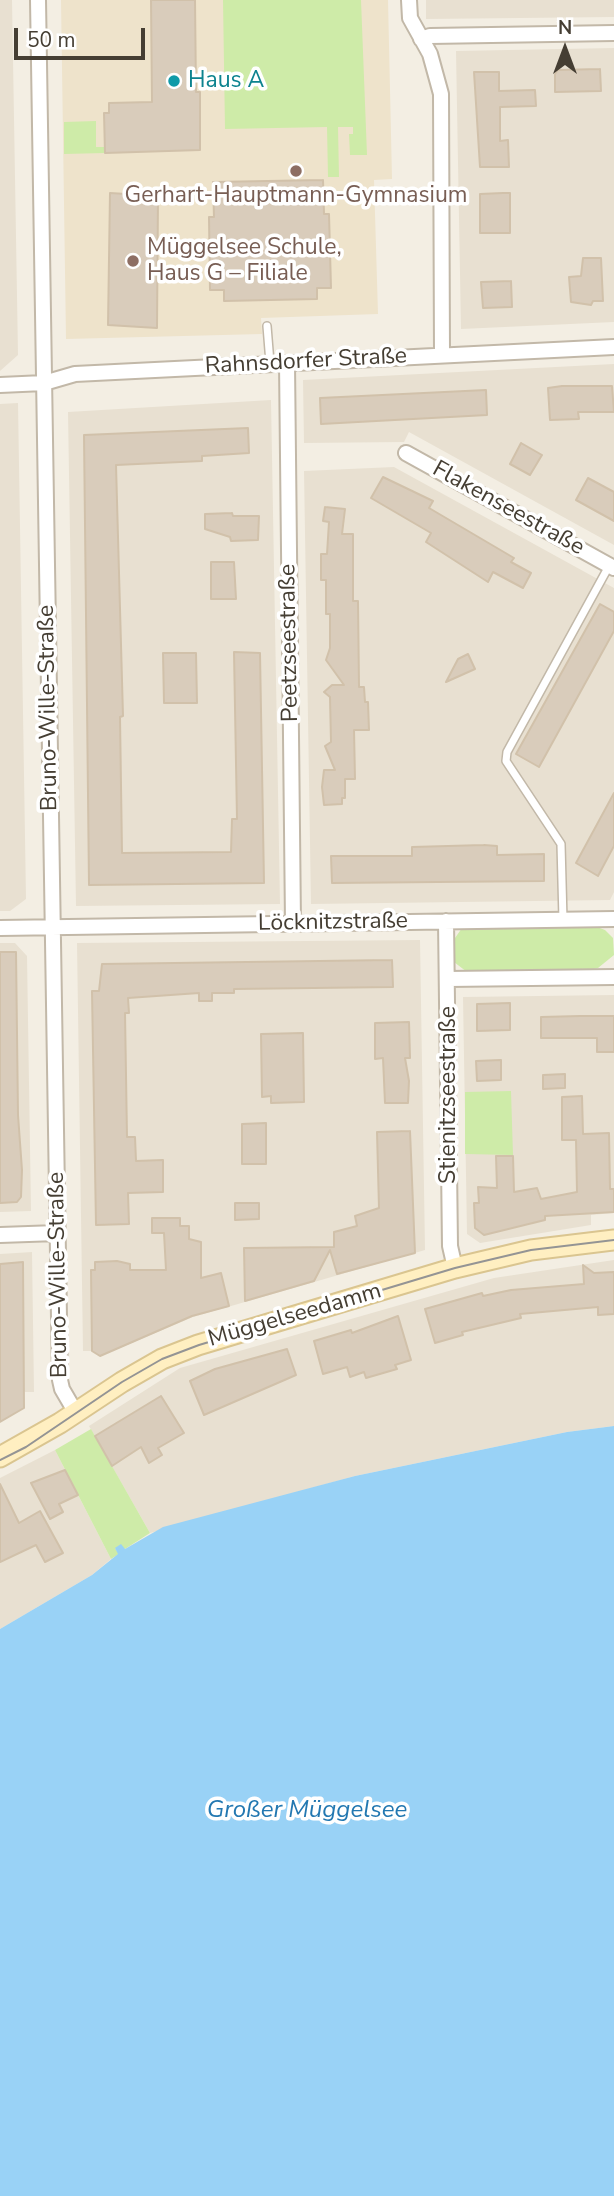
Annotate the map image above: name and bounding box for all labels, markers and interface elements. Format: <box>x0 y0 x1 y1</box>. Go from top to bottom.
scale bar <box>18 14 149 58</box>
north arrow <box>530 14 600 84</box>
text: N <box>558 15 572 41</box>
text: 50 m <box>27 26 76 54</box>
place label: Haus A <box>188 67 264 95</box>
marker: Haus A <box>166 73 182 89</box>
marker: Gerhart-Hauptmann-Gymnasium <box>288 163 304 179</box>
place label: Gerhart-Hauptmann-Gymnasium <box>125 182 467 210</box>
place label: Müggelsee Schule, Haus G – Filiale <box>147 234 342 288</box>
marker: Müggelsee Schule, Haus G – Filiale <box>125 253 141 269</box>
street label: Rahnsdorfer Straße <box>204 343 408 381</box>
street label: Flakenseestraße <box>427 456 589 562</box>
street label: Peetzseestraße <box>275 564 305 722</box>
street label: Bruno-Wille-Straße <box>33 605 65 811</box>
street label: Löcknitzstraße <box>258 908 408 938</box>
street label: Stienitzseestraße <box>435 1006 463 1184</box>
street label: Bruno-Wille-Straße <box>43 1172 75 1378</box>
street label: Müggelseedamm <box>205 1278 385 1354</box>
water label: Großer Müggelsee <box>207 1797 407 1825</box>

